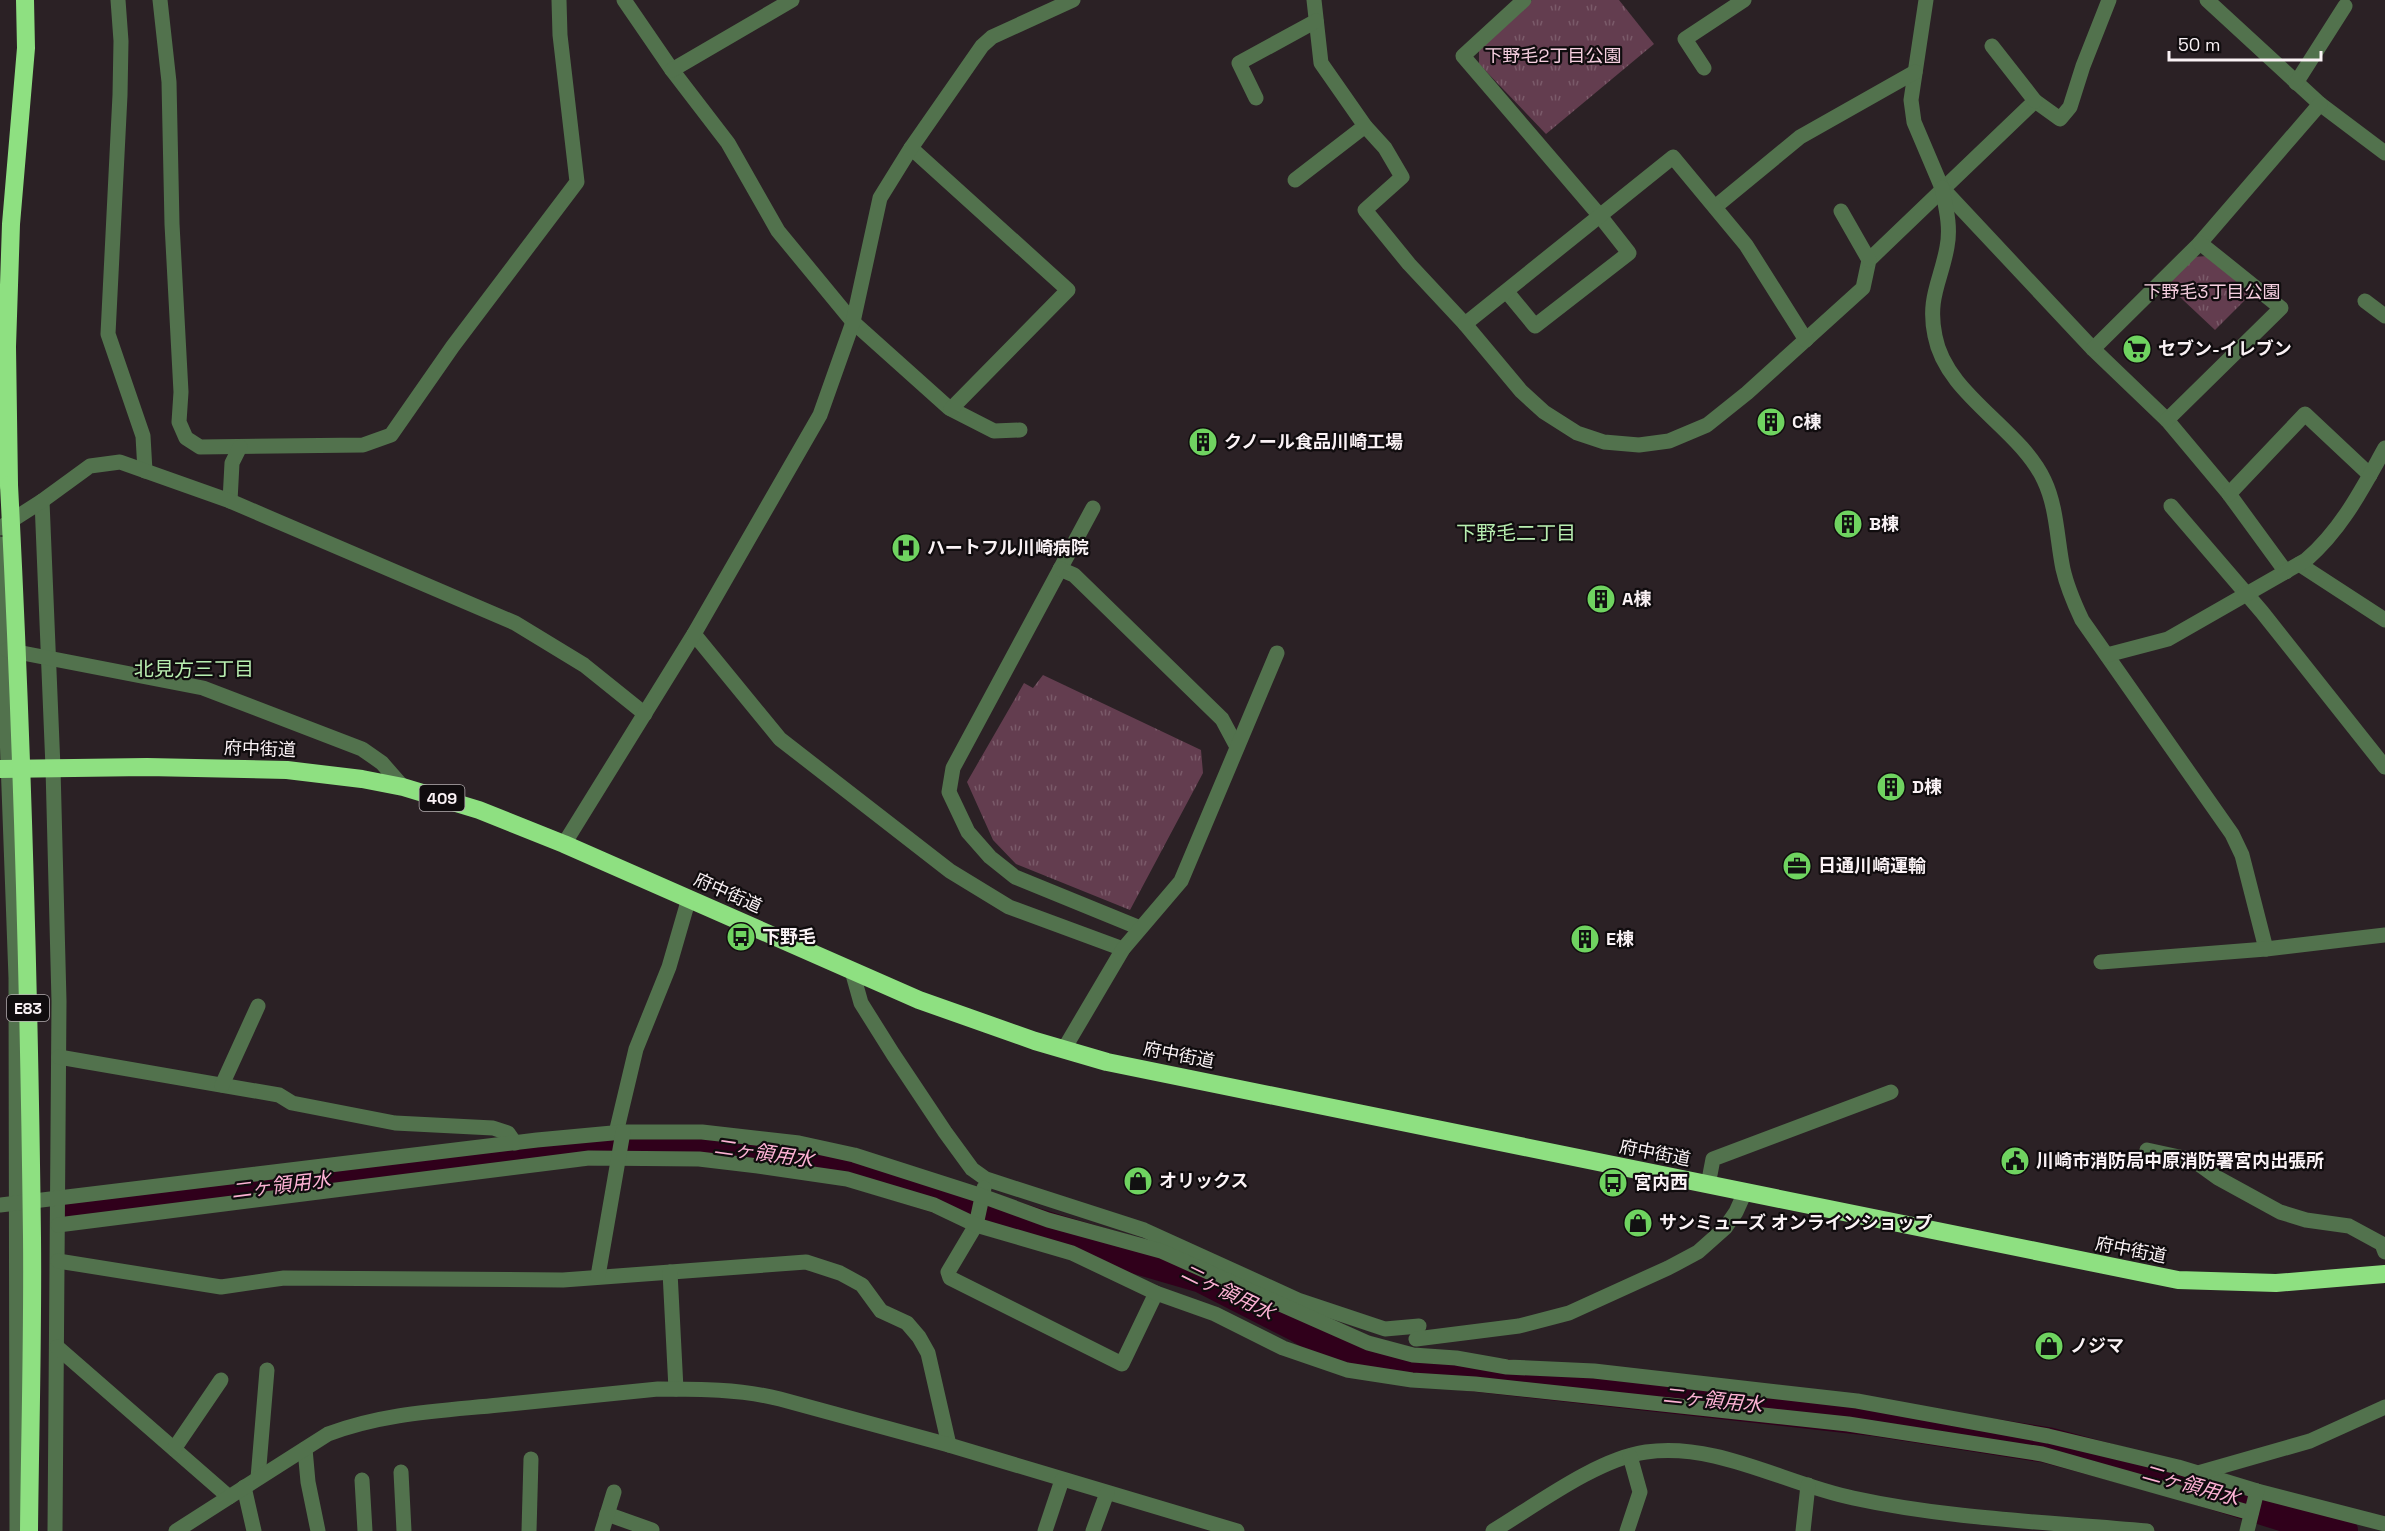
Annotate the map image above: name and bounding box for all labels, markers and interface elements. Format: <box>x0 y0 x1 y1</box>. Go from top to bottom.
scale bar <box>2169 24 2320 62</box>
text: 50 m <box>2178 33 2220 56</box>
park label: 下野毛2丁目公園 <box>1485 44 1621 67</box>
park label: 下野毛3丁目公園 <box>2144 280 2280 303</box>
supermarket icon: セブン-イレブン <box>2121 333 2153 365</box>
place label: セブン-イレブン <box>2158 337 2292 360</box>
building icon: C棟 <box>1755 406 1787 438</box>
place label: C棟 <box>1792 410 1822 433</box>
building icon: クノール食品川崎工場 <box>1187 426 1219 458</box>
place label: クノール食品川崎工場 <box>1224 430 1403 453</box>
building icon: B棟 <box>1832 508 1864 540</box>
place label: B棟 <box>1869 512 1899 535</box>
district label: 下野毛二丁目 <box>1456 520 1576 546</box>
hospital icon: ハートフル川崎病院 <box>890 532 922 564</box>
place label: ハートフル川崎病院 <box>927 536 1089 559</box>
building icon: A棟 <box>1585 583 1617 615</box>
place label: A棟 <box>1622 587 1651 610</box>
district label: 北見方三丁目 <box>134 656 254 682</box>
street label: 府中街道 <box>224 736 296 761</box>
building icon: D棟 <box>1875 771 1907 803</box>
place label: D棟 <box>1912 775 1942 798</box>
road number: 409 <box>420 785 464 811</box>
office icon: 日通川崎運輸 <box>1781 850 1813 882</box>
place label: 日通川崎運輸 <box>1818 854 1926 877</box>
street label: 府中街道 <box>691 867 766 918</box>
bus stop icon: 下野毛 <box>725 921 757 953</box>
building icon: E棟 <box>1569 923 1601 955</box>
place label: 下野毛 <box>762 925 816 948</box>
place label: E棟 <box>1606 927 1634 950</box>
road number: E83 <box>7 995 49 1021</box>
street label: 府中街道 <box>1142 1036 1217 1073</box>
water label: 二ヶ領用水 <box>713 1133 817 1173</box>
street label: 府中街道 <box>1618 1134 1693 1171</box>
public building icon: 川崎市消防局中原消防署宮内出張所 <box>1999 1145 2031 1177</box>
place label: 川崎市消防局中原消防署宮内出張所 <box>2036 1149 2324 1172</box>
shop icon: オリックス <box>1122 1165 1154 1197</box>
water label: 二ヶ領用水 <box>230 1166 334 1204</box>
bus stop icon: 宮内西 <box>1597 1167 1629 1199</box>
place label: オリックス <box>1159 1169 1248 1192</box>
place label: 宮内西 <box>1634 1171 1688 1194</box>
shop icon: サンミューズ オンラインショップ <box>1622 1207 1654 1239</box>
place label: サンミューズ オンラインショップ <box>1659 1211 1933 1234</box>
street label: 府中街道 <box>2094 1231 2169 1268</box>
water label: 二ヶ領用水 <box>1177 1258 1280 1326</box>
shop icon: ノジマ <box>2033 1330 2065 1362</box>
place label: ノジマ <box>2070 1334 2124 1357</box>
water label: 二ヶ領用水 <box>1662 1382 1766 1418</box>
water label: 二ヶ領用水 <box>2139 1459 2245 1512</box>

